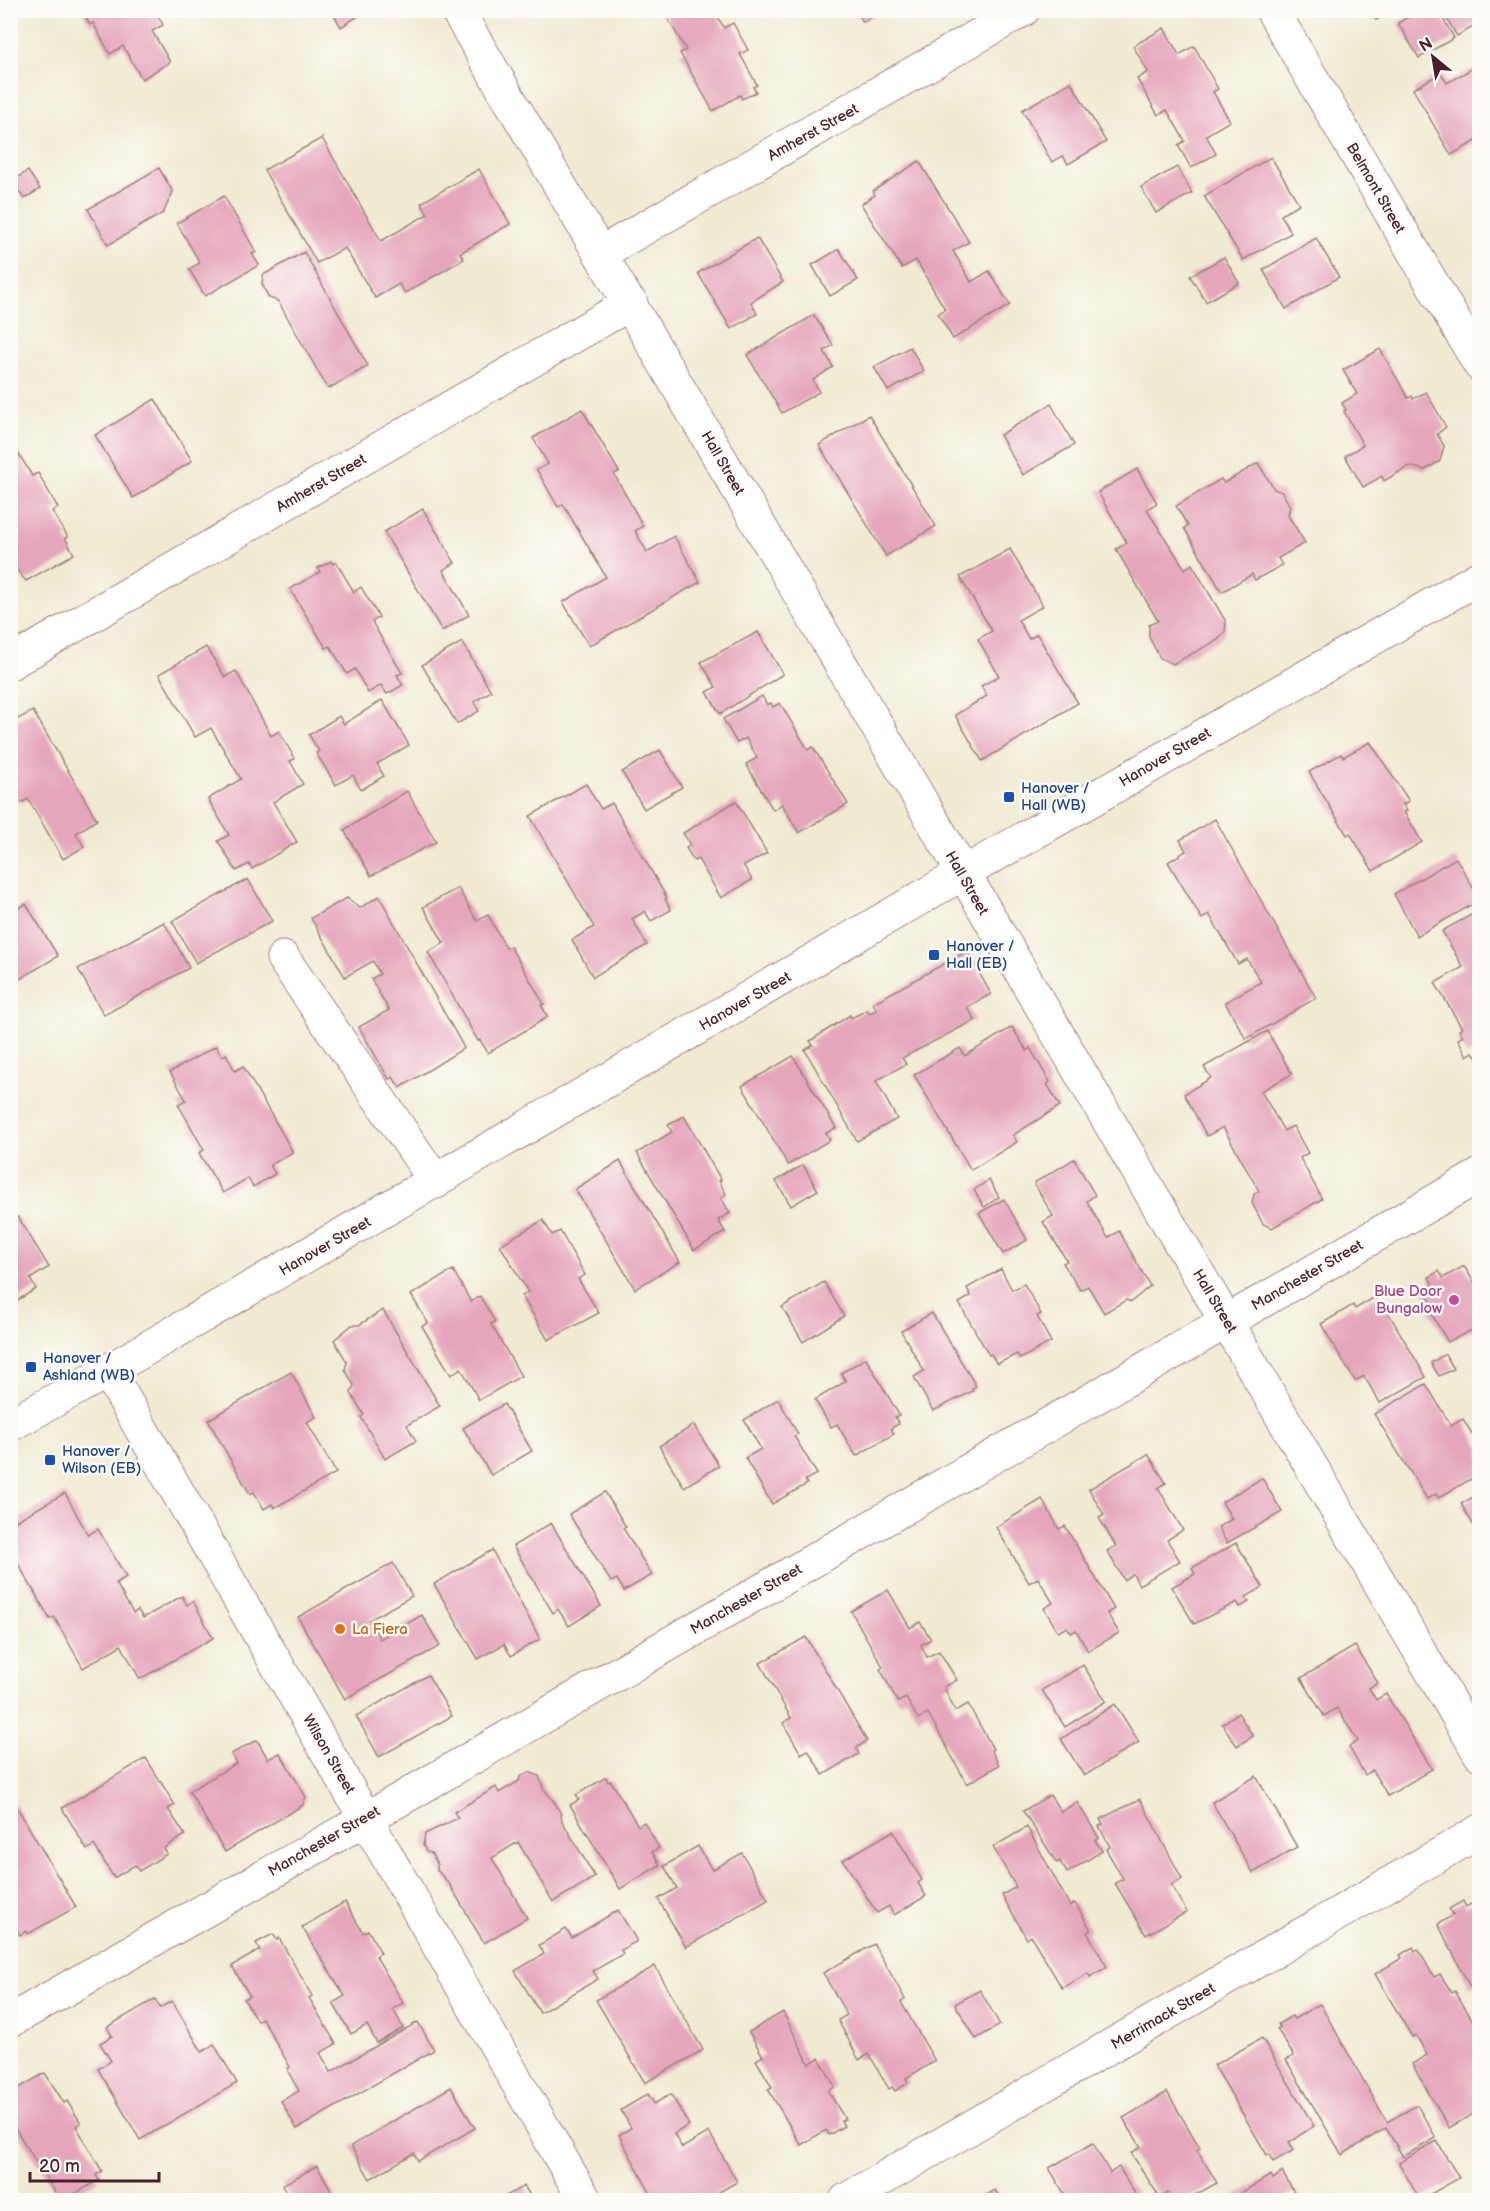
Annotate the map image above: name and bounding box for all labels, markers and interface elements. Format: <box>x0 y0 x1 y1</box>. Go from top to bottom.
north arrow <box>1403 27 1463 87</box>
text: N <box>1416 34 1436 57</box>
street label: Amherst Street <box>764 99 862 165</box>
street label: Belmont Street <box>1342 140 1409 237</box>
street label: Hall Street <box>697 428 749 499</box>
street label: Amherst Street <box>273 450 370 517</box>
street label: Hanover Street <box>1116 723 1215 791</box>
place label: Hanover / Hall (WB) <box>1021 779 1090 815</box>
marker: Hanover / Hall (WB) <box>1002 790 1016 804</box>
street label: Hall Street <box>941 848 993 919</box>
place label: Hanover / Hall (EB) <box>946 937 1015 973</box>
marker: Hanover / Hall (EB) <box>927 948 941 962</box>
street label: Hanover Street <box>696 967 795 1035</box>
street label: Hanover Street <box>276 1212 375 1280</box>
street label: Manchester Street <box>1248 1236 1367 1315</box>
street label: Hall Street <box>1188 1266 1241 1337</box>
place label: Blue Door Bungalow <box>1374 1282 1443 1318</box>
marker: Blue Door Bungalow <box>1447 1293 1461 1307</box>
place label: Hanover / Ashland (WB) <box>43 1349 135 1385</box>
marker: Hanover / Ashland (WB) <box>24 1360 38 1374</box>
place label: Hanover / Wilson (EB) <box>62 1442 141 1478</box>
marker: Hanover / Wilson (EB) <box>43 1453 57 1467</box>
street label: Manchester Street <box>687 1560 806 1639</box>
place label: La Fiera <box>352 1620 408 1639</box>
marker: La Fiera <box>333 1622 347 1636</box>
street label: Wilson Street <box>298 1711 359 1798</box>
street label: Manchester Street <box>265 1802 384 1881</box>
street label: Merrimack Street <box>1108 1979 1219 2054</box>
scale bar <box>30 2145 159 2183</box>
text: 20 m <box>39 2156 80 2177</box>

